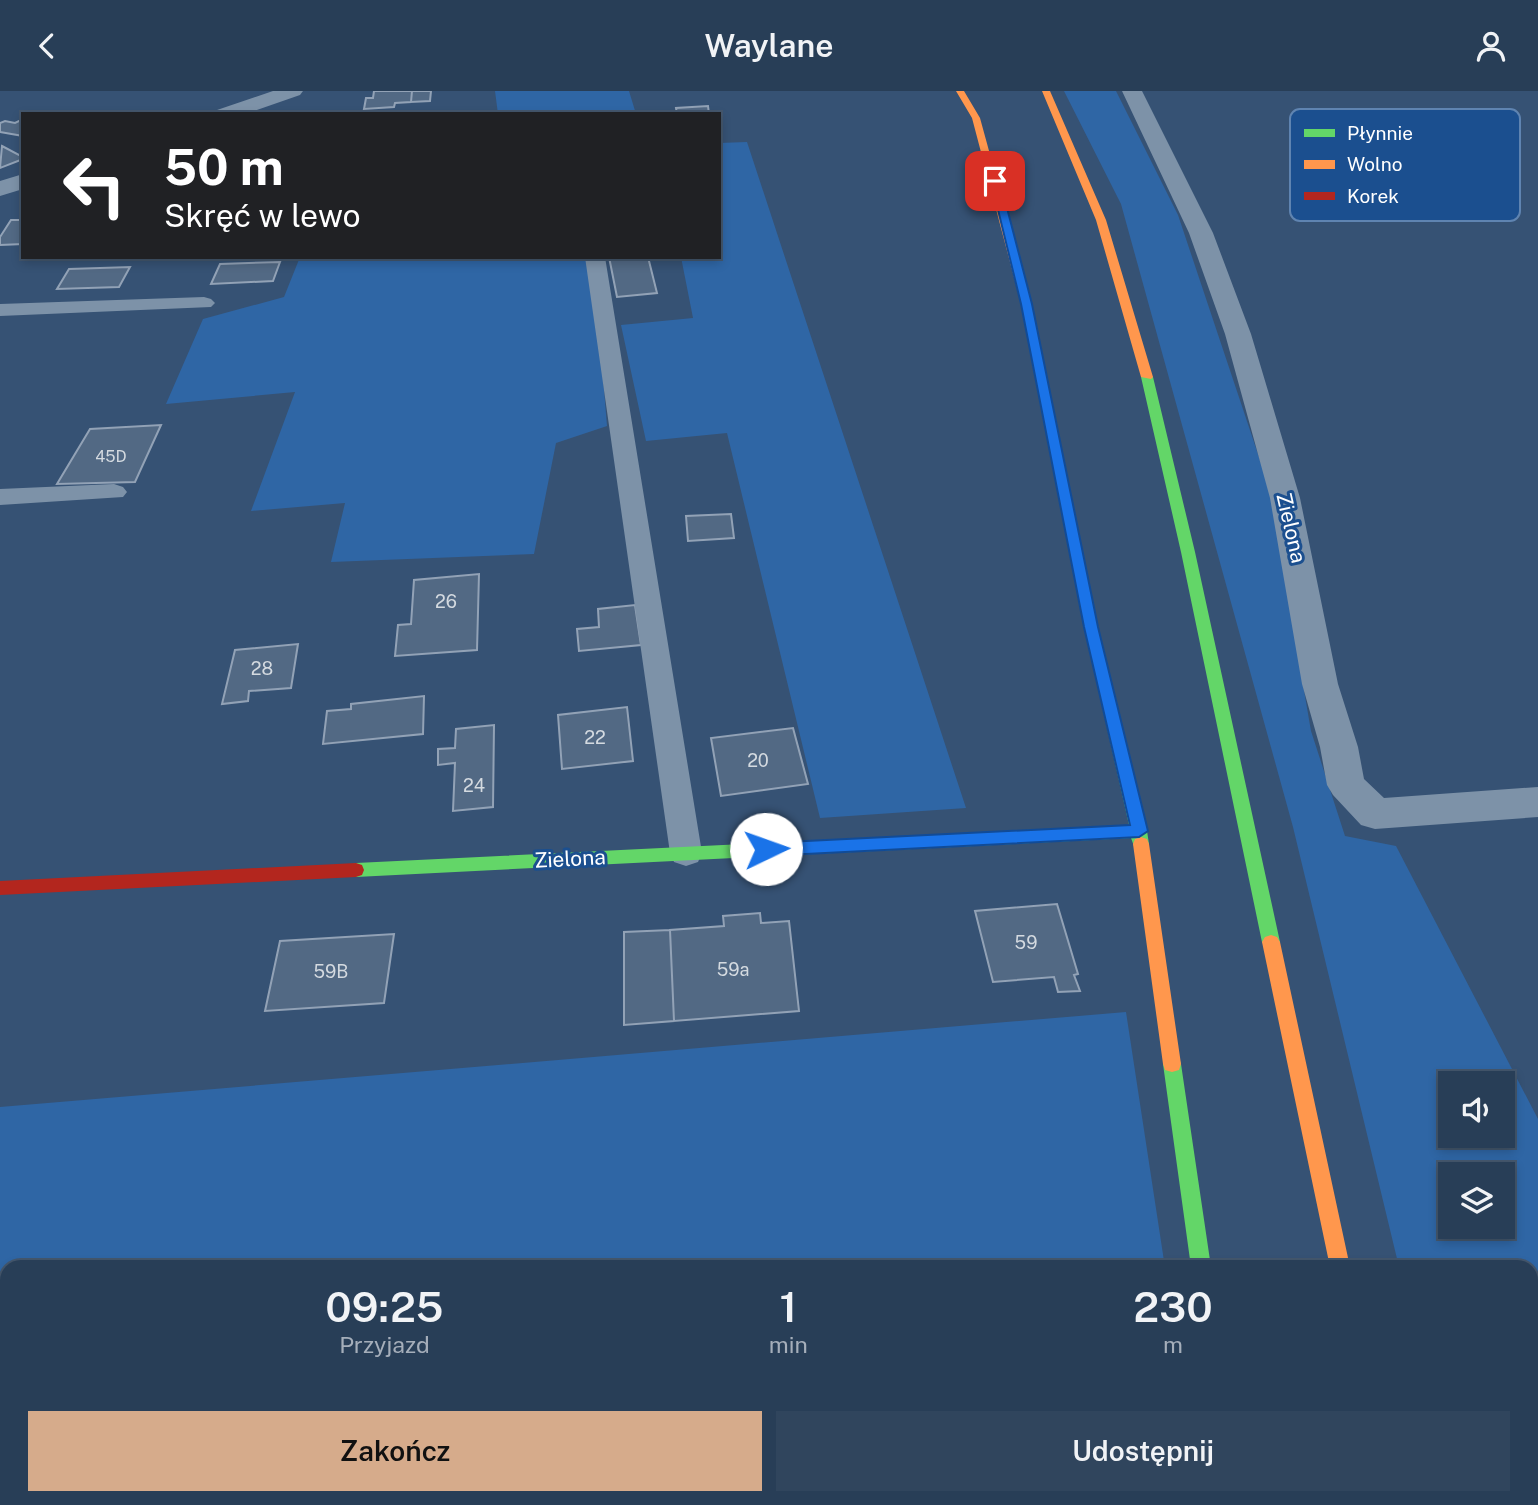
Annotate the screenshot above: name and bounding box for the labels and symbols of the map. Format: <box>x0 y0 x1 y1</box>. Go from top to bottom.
legend <box>1290 109 1520 221</box>
text: Płynnie <box>1347 122 1413 144</box>
pin <box>965 151 1025 211</box>
text: Wolno <box>1347 153 1402 175</box>
text: Korek <box>1347 185 1399 207</box>
house number: 45D <box>95 447 127 466</box>
street label: Zielona <box>1271 490 1312 566</box>
house number: 26 <box>435 591 457 612</box>
house number: 28 <box>251 658 273 679</box>
house number: 22 <box>584 727 606 748</box>
house number: 20 <box>747 750 769 771</box>
house number: 24 <box>463 775 485 796</box>
position arrow <box>729 812 803 886</box>
street label: Zielona <box>534 844 606 873</box>
house number: 59 <box>1015 932 1037 953</box>
house number: 59a <box>717 959 749 980</box>
house number: 59B <box>314 961 348 982</box>

